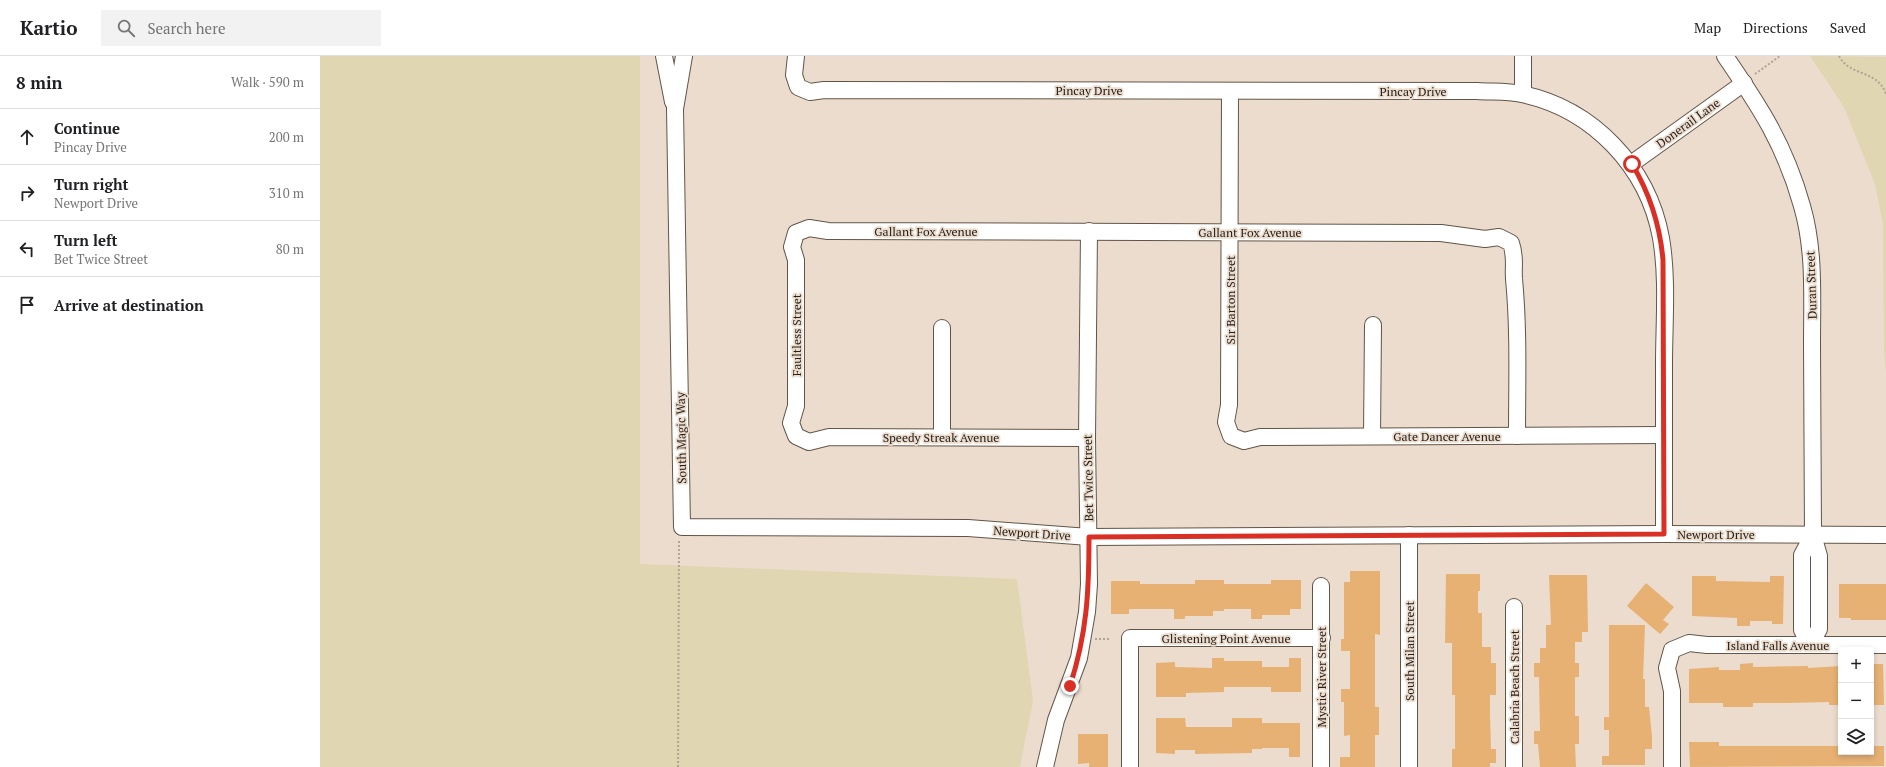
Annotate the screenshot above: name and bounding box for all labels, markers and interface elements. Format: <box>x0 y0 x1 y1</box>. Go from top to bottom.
search box <box>101 10 381 46</box>
text: Kartio <box>20 15 77 40</box>
icon: search <box>115 17 137 39</box>
text: Search here <box>147 18 225 38</box>
text: Map <box>1694 18 1721 37</box>
text: Directions <box>1743 18 1808 37</box>
text: Saved <box>1830 18 1866 37</box>
text: 8 min <box>16 71 63 94</box>
text: Walk · 590 m <box>231 73 304 91</box>
street label: Pincay Drive <box>1055 83 1123 98</box>
street label: Pincay Drive <box>1379 84 1447 99</box>
street label: Donerail Lane <box>1653 95 1723 151</box>
text: Continue <box>54 118 120 138</box>
icon: ahead <box>16 126 38 148</box>
text: 200 m <box>269 128 304 146</box>
text: Pincay Drive <box>54 138 127 156</box>
route start <box>1623 155 1641 173</box>
text: Turn right <box>54 174 129 194</box>
icon: right <box>16 182 38 204</box>
text: 310 m <box>269 184 304 202</box>
text: Newport Drive <box>54 194 138 212</box>
street label: Gallant Fox Avenue <box>874 224 978 239</box>
street label: Gallant Fox Avenue <box>1198 225 1302 240</box>
text: Turn left <box>54 230 118 250</box>
icon: left <box>16 238 38 260</box>
text: 80 m <box>276 240 304 258</box>
text: Bet Twice Street <box>54 250 148 268</box>
street label: Duran Street <box>1802 250 1820 319</box>
street label: Sir Barton Street <box>1223 255 1238 344</box>
street label: Faultless Street <box>789 293 804 376</box>
icon: arrive <box>16 294 38 316</box>
text: Arrive at destination <box>54 295 204 315</box>
street label: South Magic Way <box>673 391 689 484</box>
street label: Gate Dancer Avenue <box>1393 429 1501 444</box>
street label: Speedy Streak Avenue <box>883 430 999 445</box>
street label: Bet Twice Street <box>1080 434 1096 522</box>
street label: Newport Drive <box>993 523 1071 543</box>
street label: Newport Drive <box>1677 527 1755 542</box>
street label: South Milan Street <box>1402 600 1417 701</box>
street label: Mystic River Street <box>1314 626 1329 727</box>
street label: Calabria Beach Street <box>1507 629 1522 744</box>
street label: Glistening Point Avenue <box>1162 631 1290 646</box>
street label: Island Falls Avenue <box>1727 638 1829 653</box>
map controls <box>1838 647 1874 755</box>
button: + <box>1838 647 1874 683</box>
route end <box>1061 677 1079 695</box>
button: − <box>1838 683 1874 719</box>
button: layers <box>1838 719 1874 755</box>

